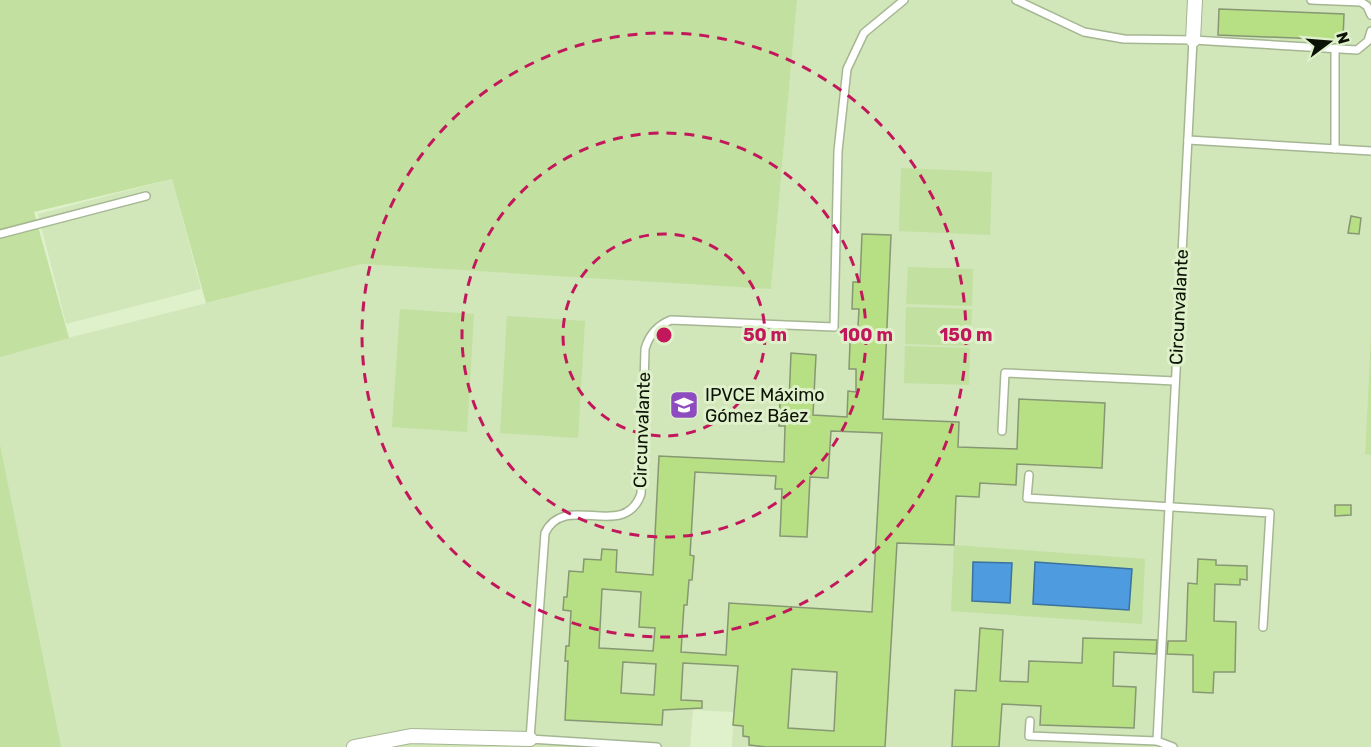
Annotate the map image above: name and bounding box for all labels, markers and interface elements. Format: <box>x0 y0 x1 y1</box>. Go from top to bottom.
north arrow <box>1299 12 1359 72</box>
text: N <box>1332 30 1354 46</box>
street label: Circunvalante <box>1165 248 1193 366</box>
text: 50 m <box>743 324 787 346</box>
text: 100 m <box>839 324 893 346</box>
text: 150 m <box>939 324 993 346</box>
centre of rings <box>654 325 674 345</box>
street label: Circunvalante <box>629 372 655 488</box>
place label: IPVCE Máximo Gómez Báez <box>705 384 825 427</box>
school or university icon: IPVCE Máximo Gómez Báez <box>668 389 700 421</box>

